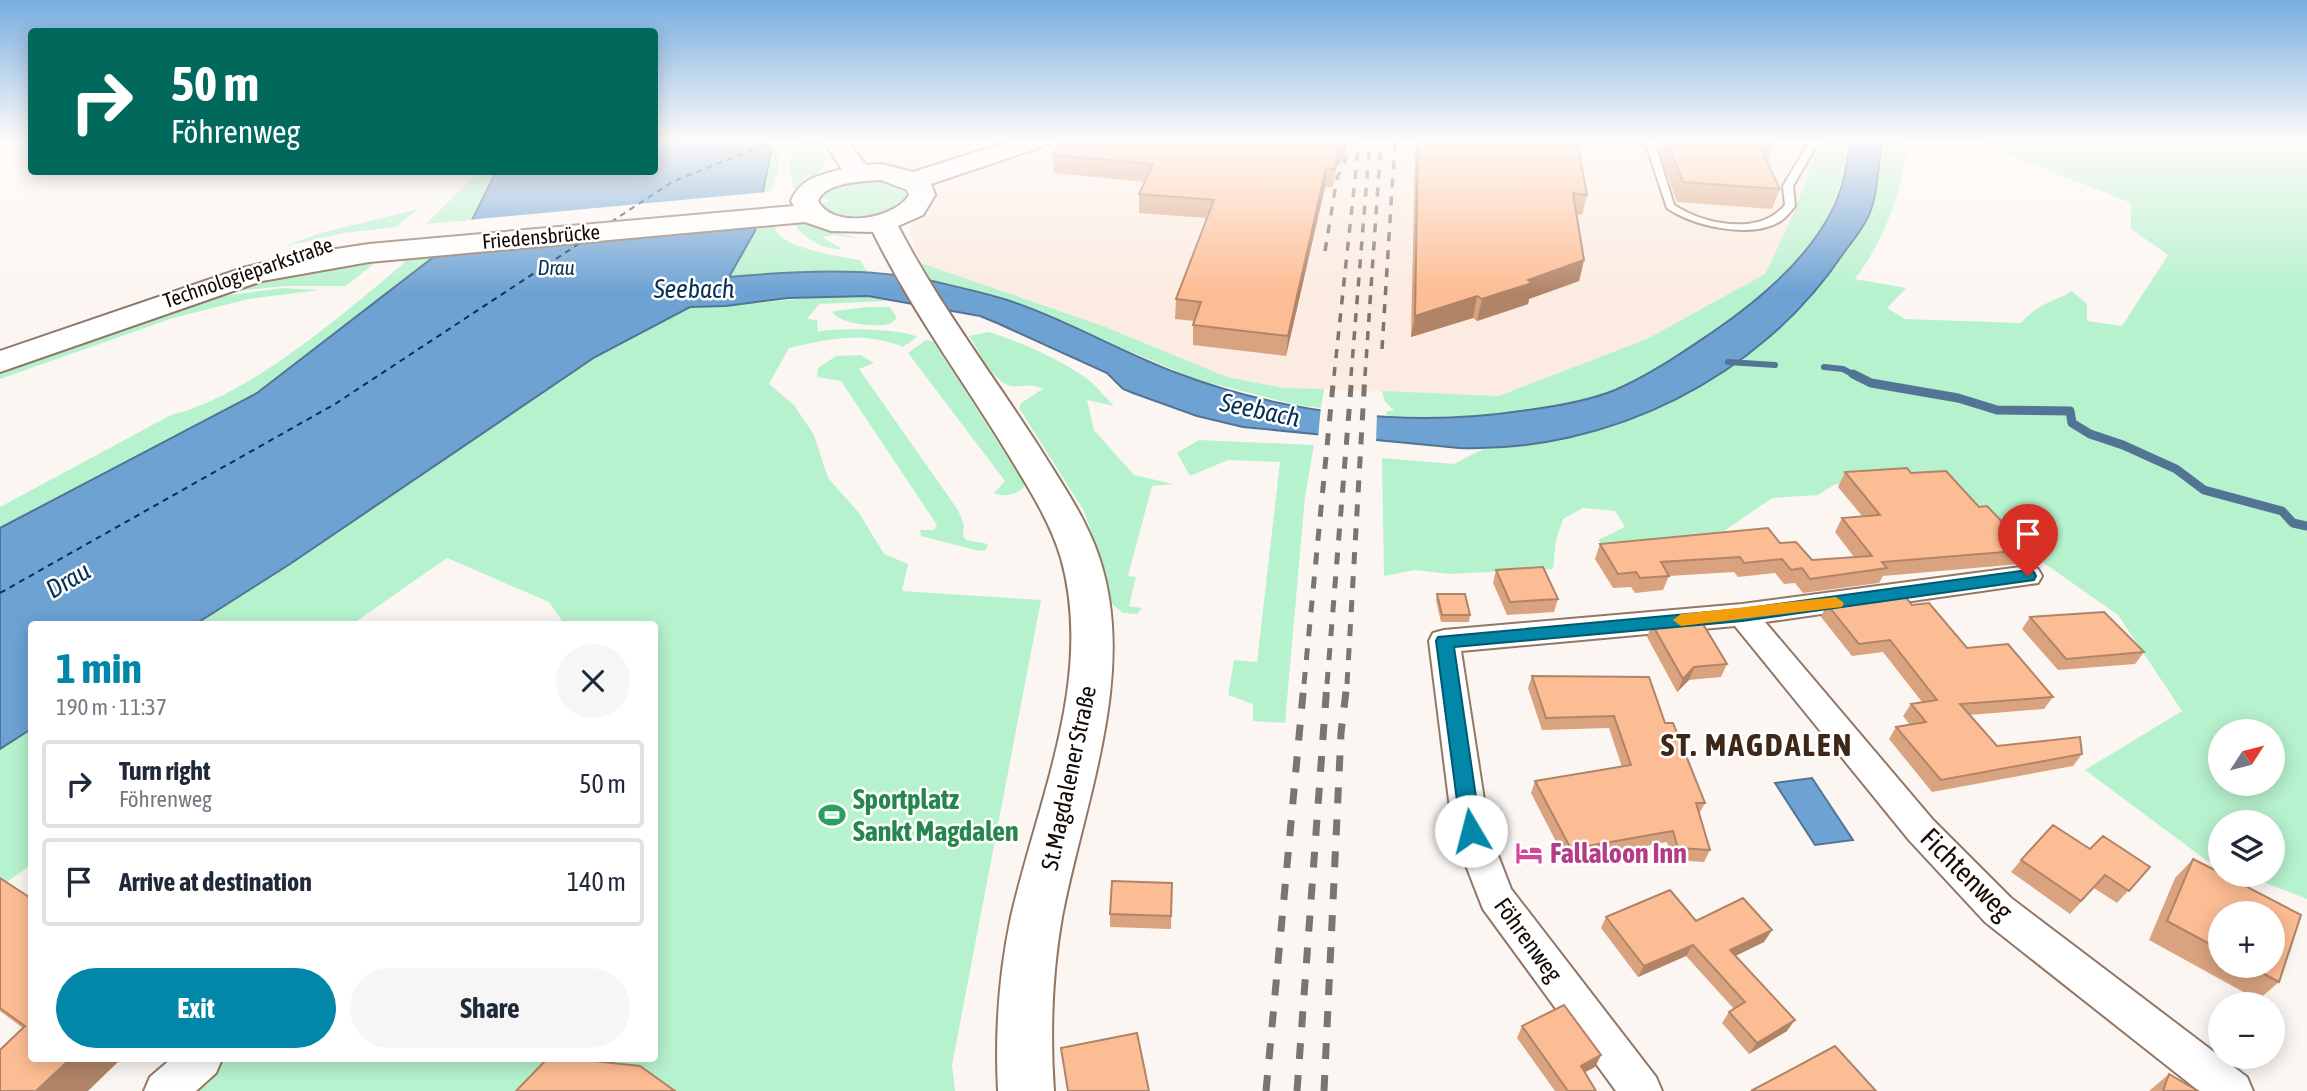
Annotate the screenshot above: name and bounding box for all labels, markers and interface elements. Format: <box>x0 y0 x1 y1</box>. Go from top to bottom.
text: 50 m <box>171 55 259 111</box>
icon: right <box>56 56 147 147</box>
text: Föhrenweg <box>171 113 300 150</box>
street label: Friedensbrücke <box>481 219 601 253</box>
street label: Technologieparkstraße <box>160 232 336 312</box>
water label: Drau <box>537 255 575 279</box>
water label: Seebach <box>653 274 735 304</box>
water label: Seebach <box>1216 387 1303 433</box>
pin <box>1998 504 2058 576</box>
icon: arrive <box>2009 515 2047 553</box>
water label: Drau <box>41 555 95 605</box>
text: 1 min <box>56 644 142 692</box>
button: close <box>556 644 630 718</box>
street label: St.Magdalener Straße <box>1036 683 1101 873</box>
text: 190 m · 11:37 <box>56 694 167 720</box>
north arrow <box>2208 719 2286 796</box>
map controls <box>2208 719 2285 1069</box>
district label: ST. MAGDALEN <box>1661 726 1853 763</box>
text: Turn right <box>119 756 210 786</box>
icon: right <box>60 765 98 803</box>
text: 50 m <box>579 769 626 799</box>
place label: Sportplatz Sankt Magdalen <box>853 783 1019 847</box>
text: Föhrenweg <box>119 786 212 812</box>
position arrow <box>1434 794 1508 868</box>
sports icon: Sportplatz Sankt Magdalen <box>817 800 847 830</box>
button: layers <box>2208 810 2285 887</box>
street label: Fichtenweg <box>1914 821 2020 927</box>
place label: Fallaloon Inn <box>1550 837 1687 869</box>
hotel icon: Fallaloon Inn <box>1514 838 1544 868</box>
icon: arrive <box>60 863 98 901</box>
text: Arrive at destination <box>119 867 312 897</box>
text: 140 m <box>567 867 626 897</box>
street label: Föhrenweg <box>1489 893 1568 987</box>
button: + <box>2208 901 2285 978</box>
button: Exit <box>56 968 336 1048</box>
button: Share <box>350 968 630 1048</box>
button: − <box>2208 992 2285 1069</box>

